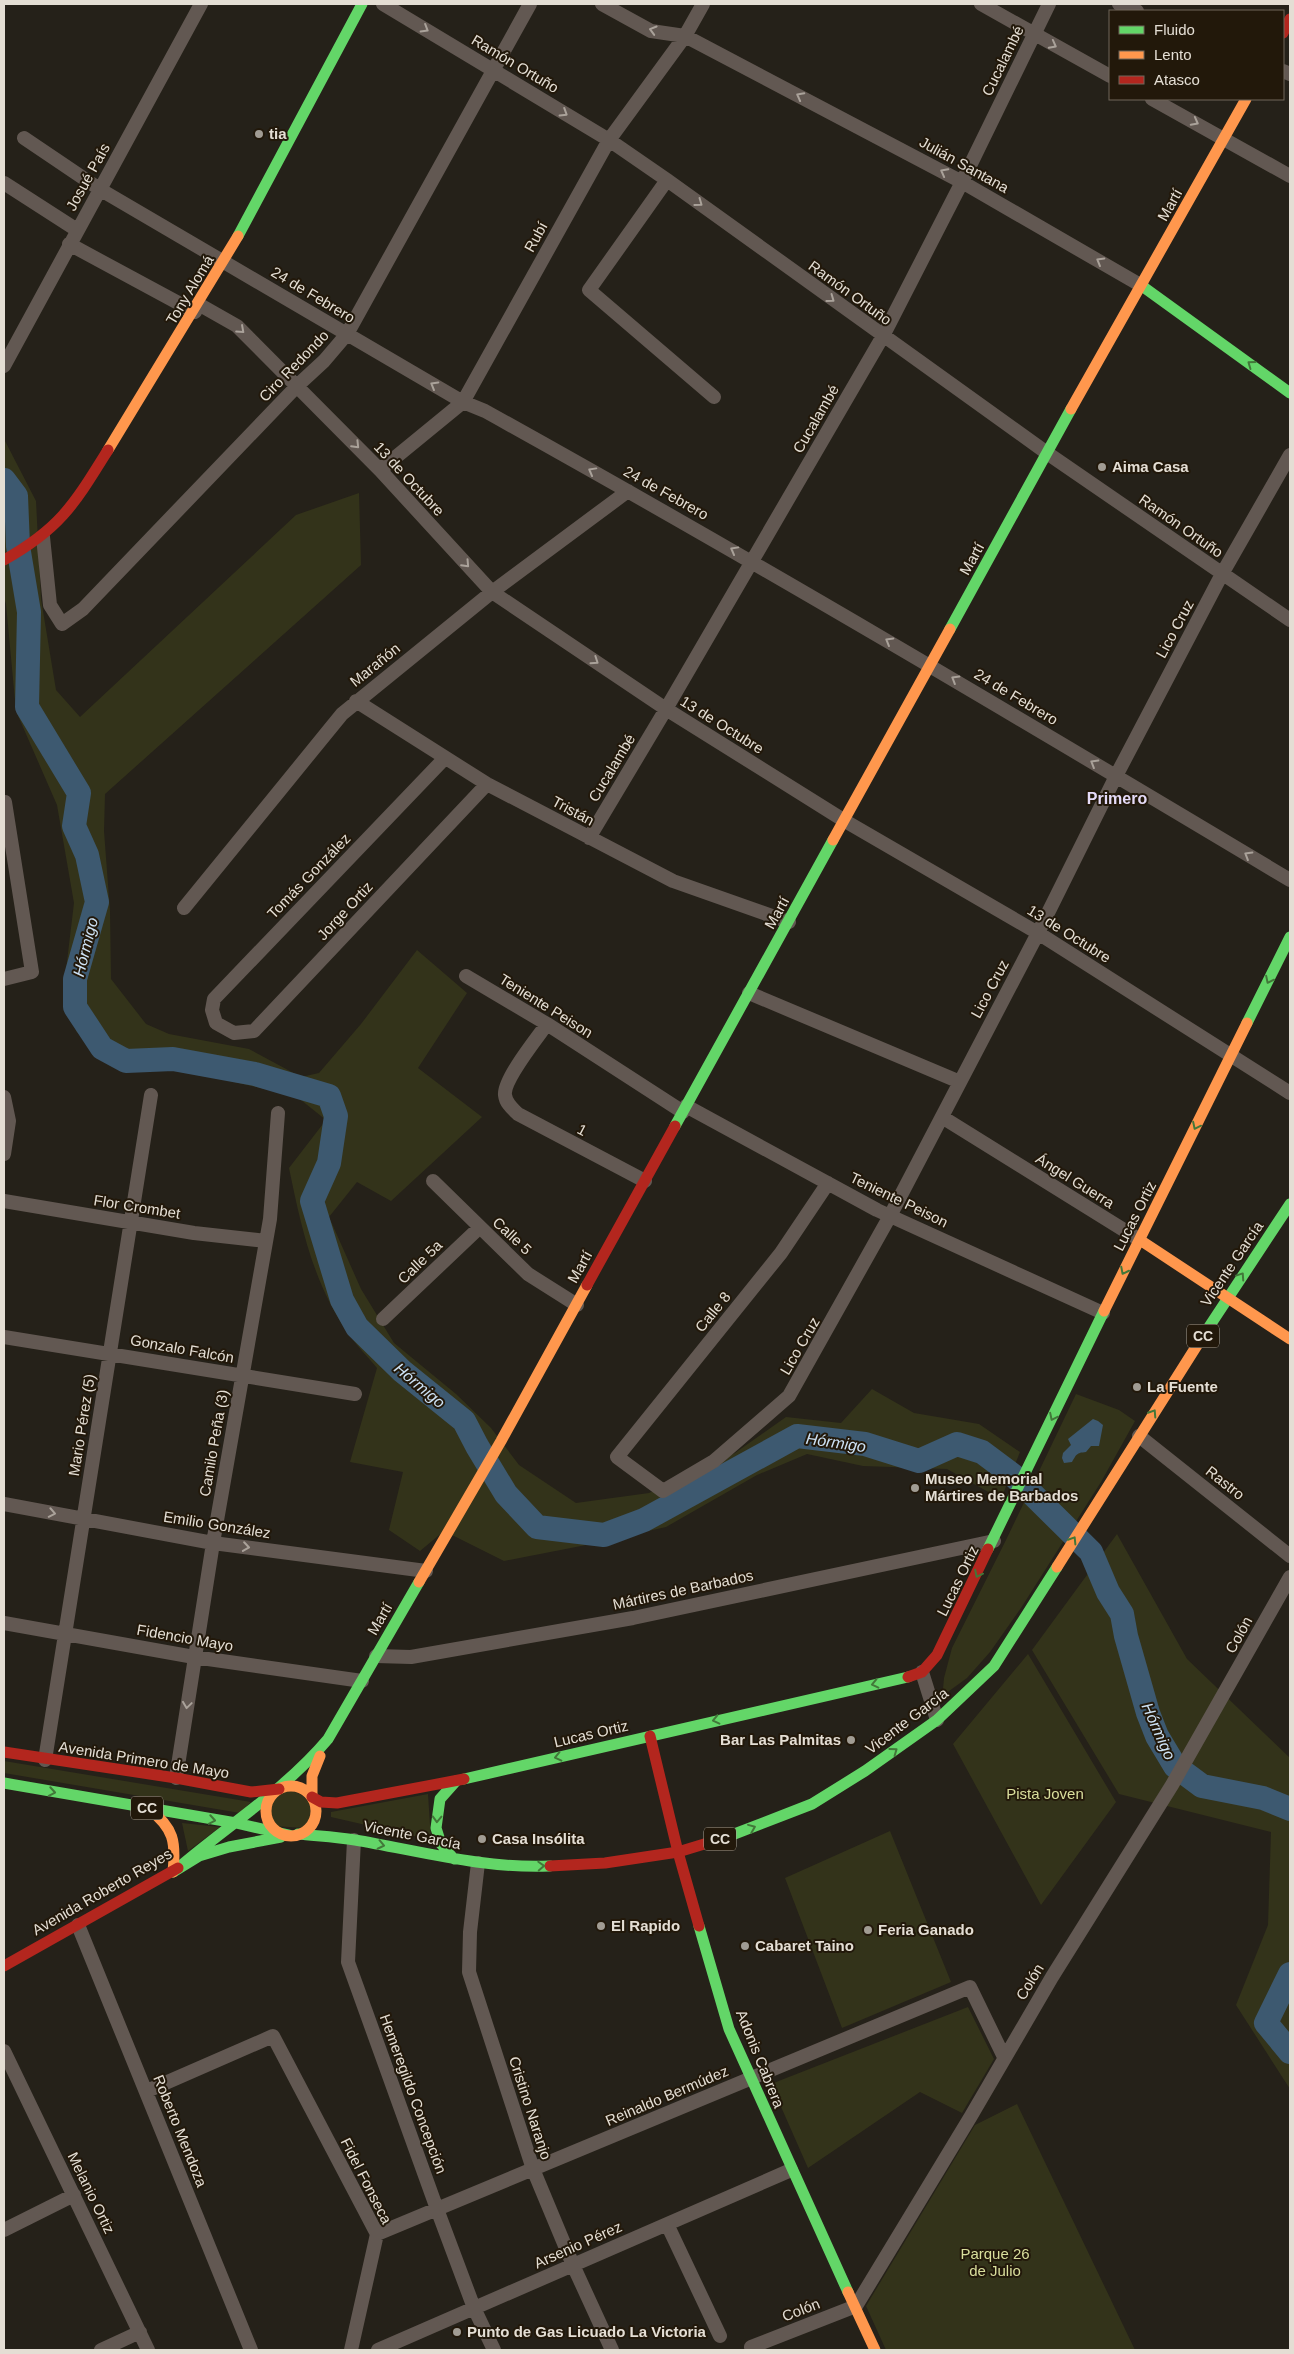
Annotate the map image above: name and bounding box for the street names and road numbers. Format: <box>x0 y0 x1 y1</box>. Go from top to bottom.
street label: Cucalambé <box>978 23 1027 99</box>
street label: Ramón Ortuño <box>469 31 562 96</box>
street label: Julián Santana <box>917 133 1012 196</box>
street label: Josué País <box>62 140 113 213</box>
street label: Martí <box>1154 185 1186 224</box>
street label: Rubí <box>520 218 551 255</box>
street label: Tony Alomá <box>162 252 217 327</box>
street label: Ramón Ortuño <box>805 257 895 328</box>
street label: 24 de Febrero <box>268 263 358 326</box>
street label: Ciro Redondo <box>255 326 332 405</box>
street label: Cucalambé <box>789 382 842 456</box>
street label: 13 de Octubre <box>371 438 448 519</box>
street label: 24 de Febrero <box>621 462 712 523</box>
street label: Ramón Ortuño <box>1136 490 1226 561</box>
street label: Martí <box>956 539 988 578</box>
street label: Lico Cruz <box>1152 597 1197 661</box>
street label: Marañón <box>346 639 403 690</box>
street label: 24 de Febrero <box>971 665 1061 728</box>
street label: 13 de Octubre <box>677 692 767 757</box>
street label: Cucalambé <box>585 731 638 805</box>
street label: Tristán <box>549 792 597 829</box>
street label: Tomás González <box>264 830 354 922</box>
street label: Jorge Ortiz <box>313 878 376 943</box>
street label: Martí <box>761 893 793 932</box>
street label: 13 de Octubre <box>1024 901 1114 966</box>
street label: Lico Cruz <box>967 957 1012 1021</box>
street label: Teniente Peison <box>496 970 596 1041</box>
street label: 1 <box>575 1120 590 1139</box>
street label: Ángel Guerra <box>1033 1150 1118 1212</box>
street label: Teniente Peison <box>848 1169 951 1231</box>
street label: Lucas Ortiz <box>1110 1178 1159 1253</box>
street label: Flor Crombet <box>93 1191 182 1222</box>
street label: Calle 5 <box>489 1213 535 1258</box>
street label: Vicente García <box>1197 1217 1267 1309</box>
street label: Calle 5a <box>394 1236 446 1287</box>
street label: Martí <box>564 1247 596 1286</box>
street label: Calle 8 <box>691 1288 734 1335</box>
street label: Lico Cruz <box>776 1314 823 1377</box>
road number: CC <box>1187 1324 1219 1348</box>
street label: Gonzalo Falcón <box>129 1331 235 1366</box>
street label: Mario Pérez (5) <box>65 1373 98 1477</box>
street label: Camilo Peña (3) <box>196 1388 231 1498</box>
street label: Rastro <box>1203 1462 1248 1503</box>
street label: Emilio González <box>162 1508 272 1541</box>
street label: Lucas Ortiz <box>933 1543 982 1619</box>
street label: Mártires de Barbados <box>611 1566 755 1613</box>
street label: Martí <box>364 1599 396 1638</box>
street label: Colón <box>1222 1613 1255 1656</box>
street label: Fidencio Mayo <box>136 1621 235 1654</box>
street label: Vicente García <box>862 1684 952 1757</box>
street label: Lucas Ortiz <box>552 1717 630 1750</box>
street label: Avenida Primero de Mayo <box>58 1738 231 1781</box>
road number: CC <box>131 1796 163 1820</box>
street label: Vicente García <box>362 1817 463 1852</box>
road number: CC <box>704 1828 736 1850</box>
street label: Avenida Roberto Reyes <box>29 1845 174 1938</box>
street label: Colón <box>1012 1961 1047 2003</box>
street label: Adonis Cabrera <box>733 2007 788 2111</box>
street label: Hemeregildo Concepción <box>377 2012 450 2176</box>
street label: Cristino Naranjo <box>506 2054 555 2162</box>
street label: Reinaldo Bermúdez <box>603 2062 731 2129</box>
street label: Roberto Mendoza <box>150 2072 211 2190</box>
street label: Fidel Fonseca <box>337 2135 396 2227</box>
street label: Melanio Ortiz <box>64 2149 118 2236</box>
street label: Arsenio Pérez <box>531 2218 624 2271</box>
street label: Colón <box>779 2295 822 2324</box>

